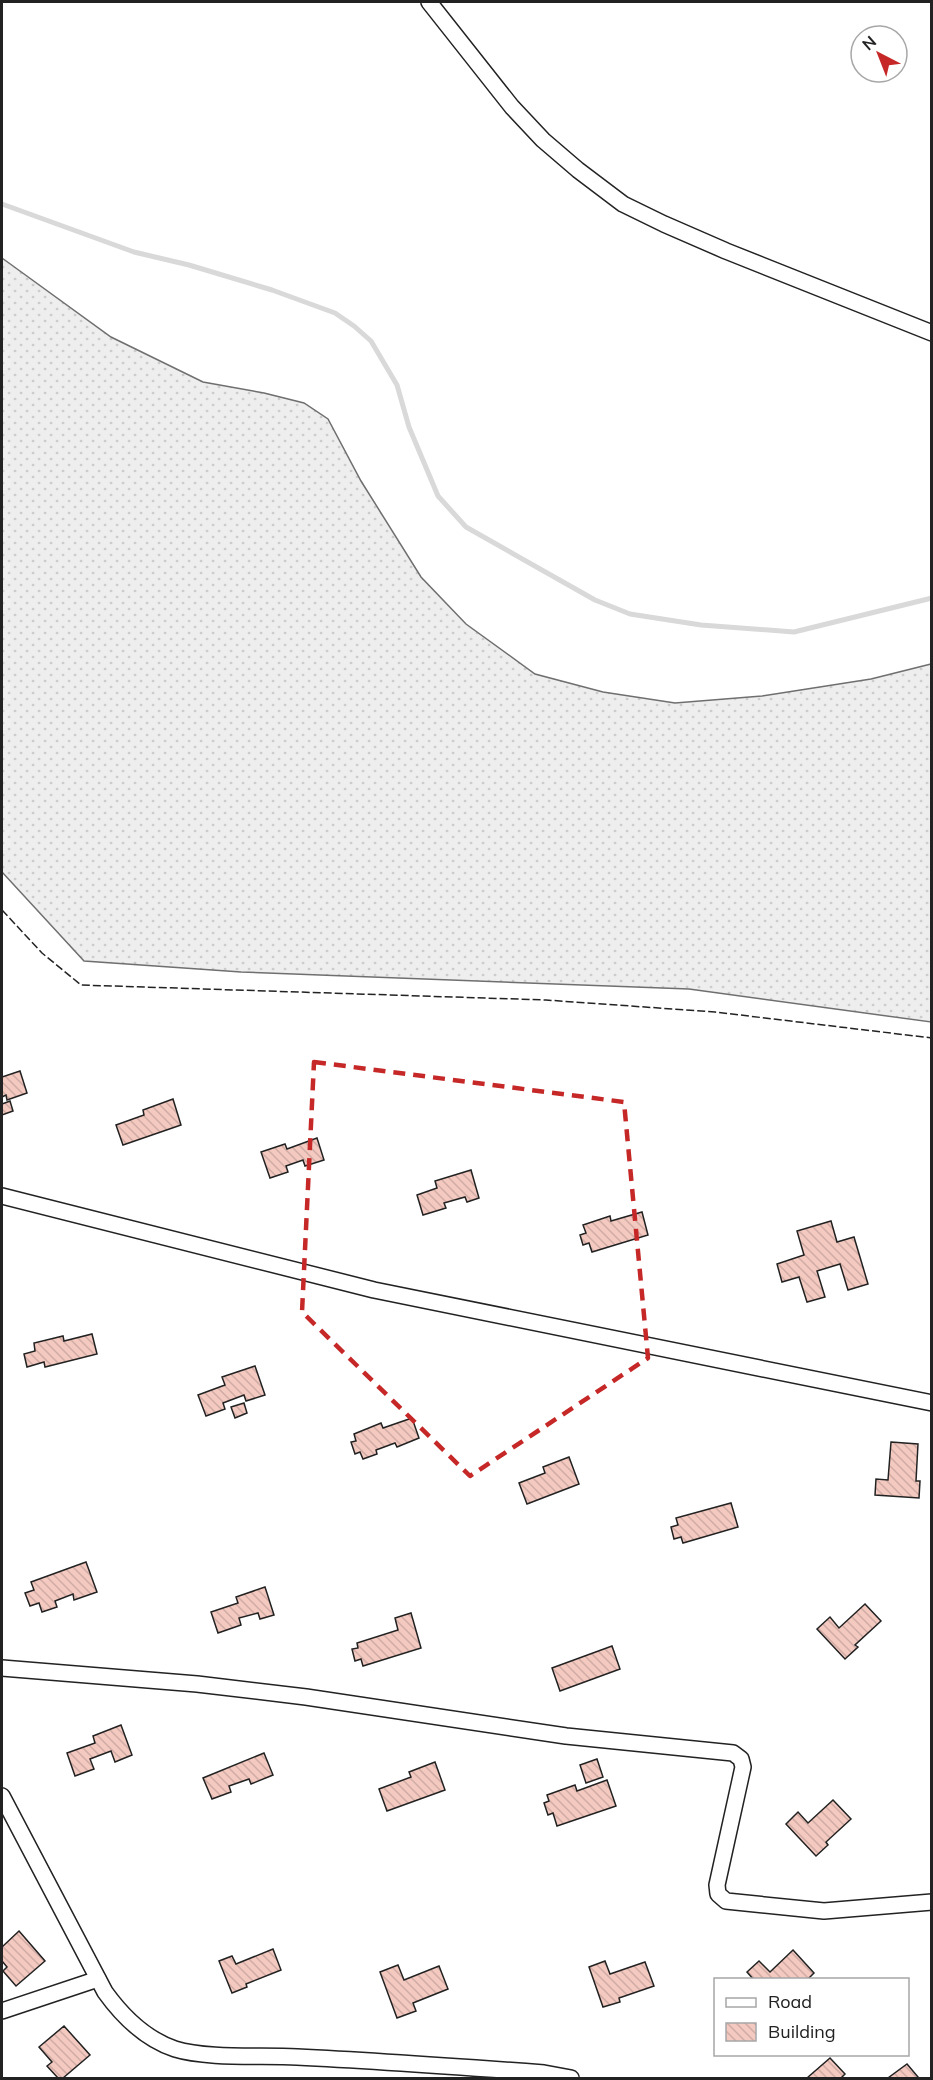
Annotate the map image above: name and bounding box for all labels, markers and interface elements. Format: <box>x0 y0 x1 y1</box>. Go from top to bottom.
north arrow <box>849 24 909 84</box>
text: N <box>858 31 880 54</box>
legend <box>714 1978 909 2056</box>
text: Road <box>768 1990 812 2013</box>
text: Building <box>768 2020 836 2043</box>

